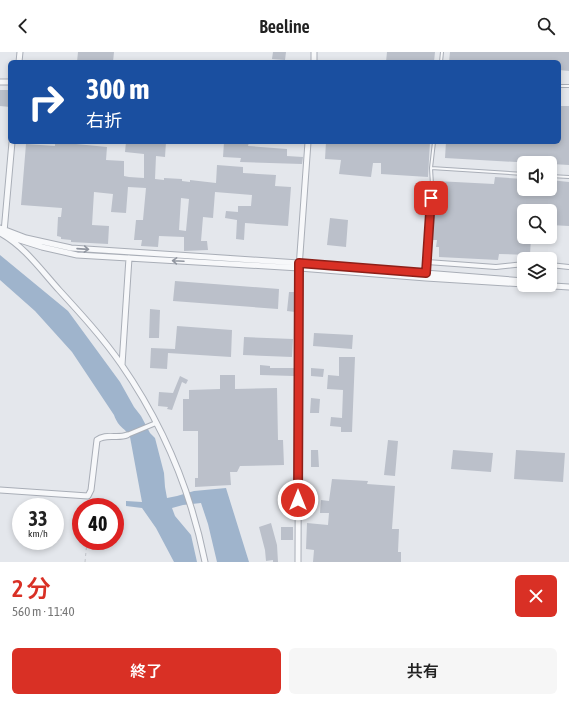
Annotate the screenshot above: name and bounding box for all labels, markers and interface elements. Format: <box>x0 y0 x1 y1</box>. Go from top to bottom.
icon: back <box>12 15 34 37</box>
icon: search <box>535 15 557 37</box>
text: Beeline <box>259 16 310 37</box>
text: 300 m <box>86 73 149 105</box>
icon: right <box>20 76 72 128</box>
text: 右折 <box>86 110 122 131</box>
map controls <box>517 156 557 292</box>
button: sound <box>517 156 557 196</box>
pin <box>414 181 448 215</box>
icon: arrive <box>420 187 442 209</box>
button: search <box>517 204 557 244</box>
one-way arrow <box>76 246 89 253</box>
button: layers <box>517 252 557 292</box>
one-way arrow <box>172 257 185 265</box>
position arrow <box>277 479 319 521</box>
speed limit sign: 40 <box>72 498 124 550</box>
text: 33 <box>29 507 47 530</box>
text: km/h <box>28 528 48 539</box>
text: 2 分 <box>12 575 51 602</box>
button: close <box>515 575 557 617</box>
text: 560 m · 11:40 <box>12 604 75 619</box>
button: 終了 <box>12 648 281 694</box>
button: 共有 <box>289 648 557 694</box>

